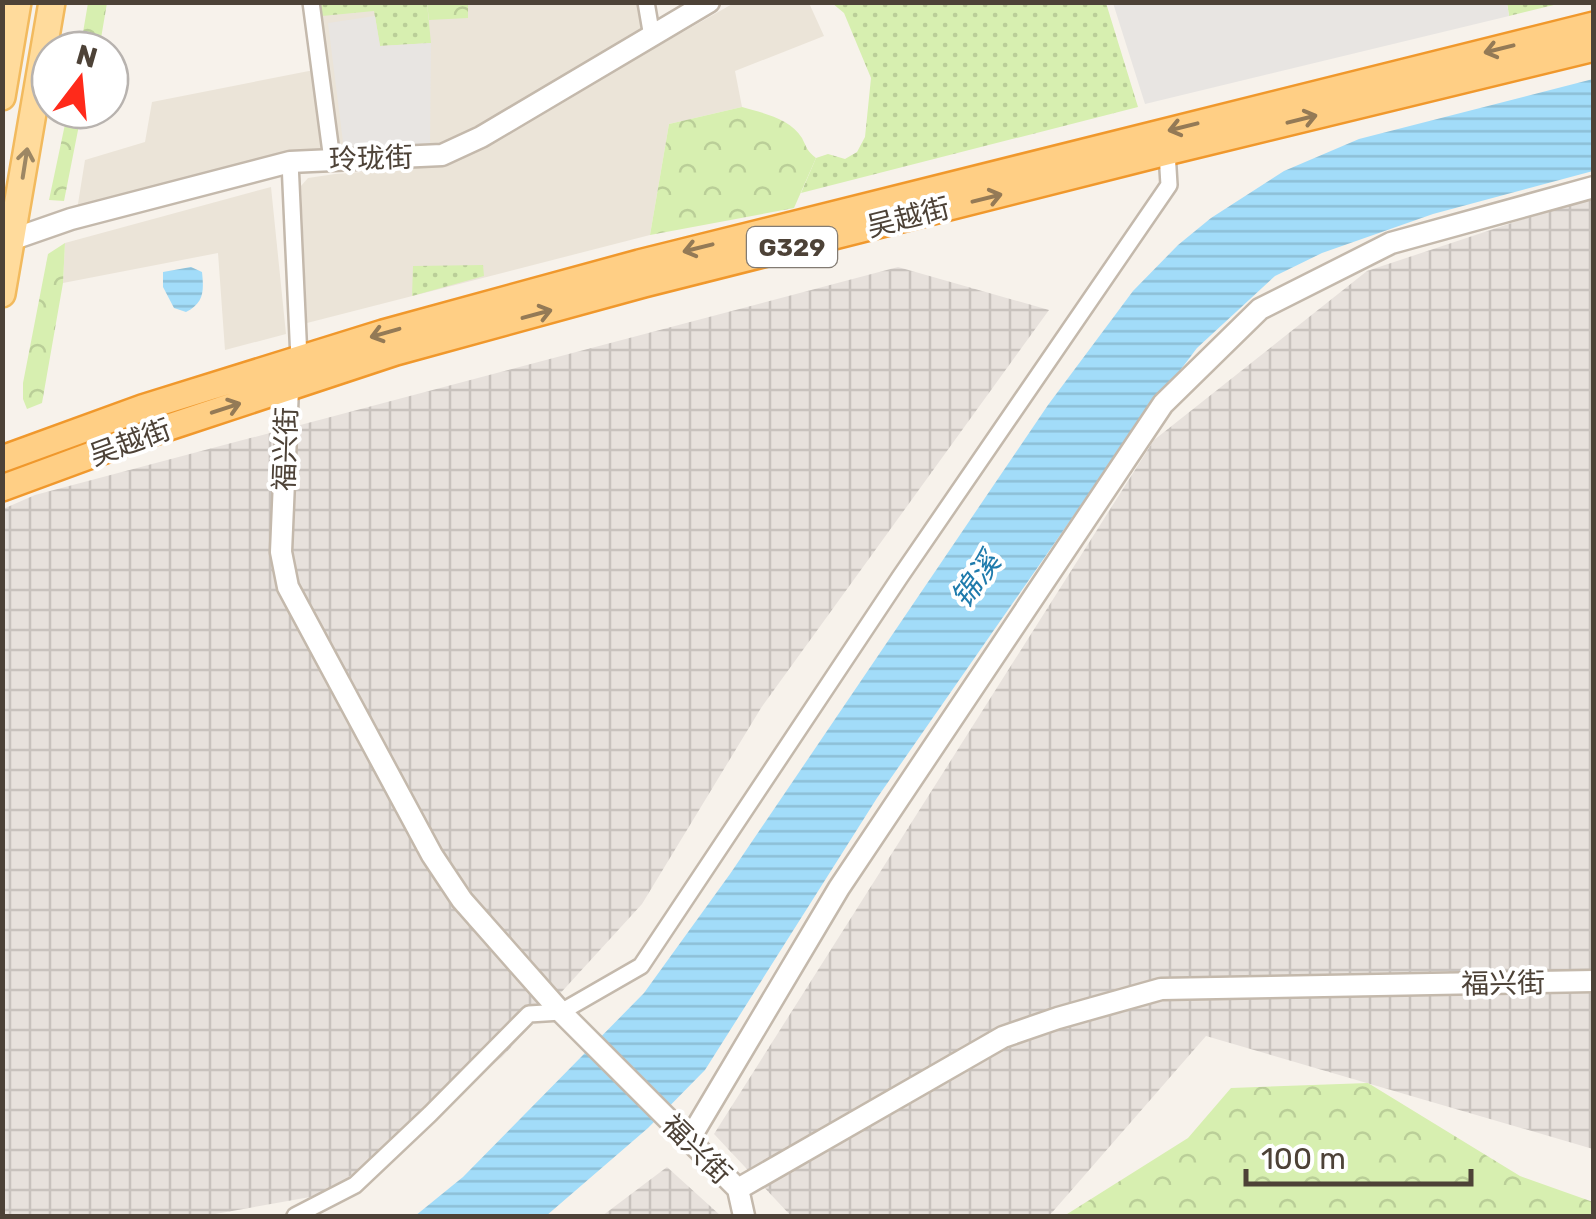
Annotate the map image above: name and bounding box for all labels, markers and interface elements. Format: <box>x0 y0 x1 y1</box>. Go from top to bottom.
north arrow <box>30 30 130 130</box>
text: N <box>73 38 101 75</box>
one-way arrow <box>1484 40 1515 59</box>
one-way arrow <box>1285 109 1317 127</box>
one-way arrow <box>1168 119 1200 137</box>
street label: 玲珑街 <box>328 141 414 176</box>
one-way arrow <box>16 147 35 180</box>
one-way arrow <box>971 187 1002 206</box>
street label: 吴越街 <box>863 191 953 244</box>
road number: G329 <box>747 227 837 267</box>
one-way arrow <box>683 240 715 258</box>
one-way arrow <box>521 303 552 322</box>
one-way arrow <box>370 325 401 343</box>
one-way arrow <box>210 398 241 416</box>
street label: 福兴街 <box>268 406 303 492</box>
street label: 吴越街 <box>85 413 175 472</box>
water label: 锦溪 <box>944 543 1010 615</box>
street label: 福兴街 <box>1461 966 1545 1001</box>
street label: 福兴街 <box>655 1108 738 1191</box>
scale bar <box>1246 1124 1471 1186</box>
text: 100 m <box>1261 1141 1346 1177</box>

